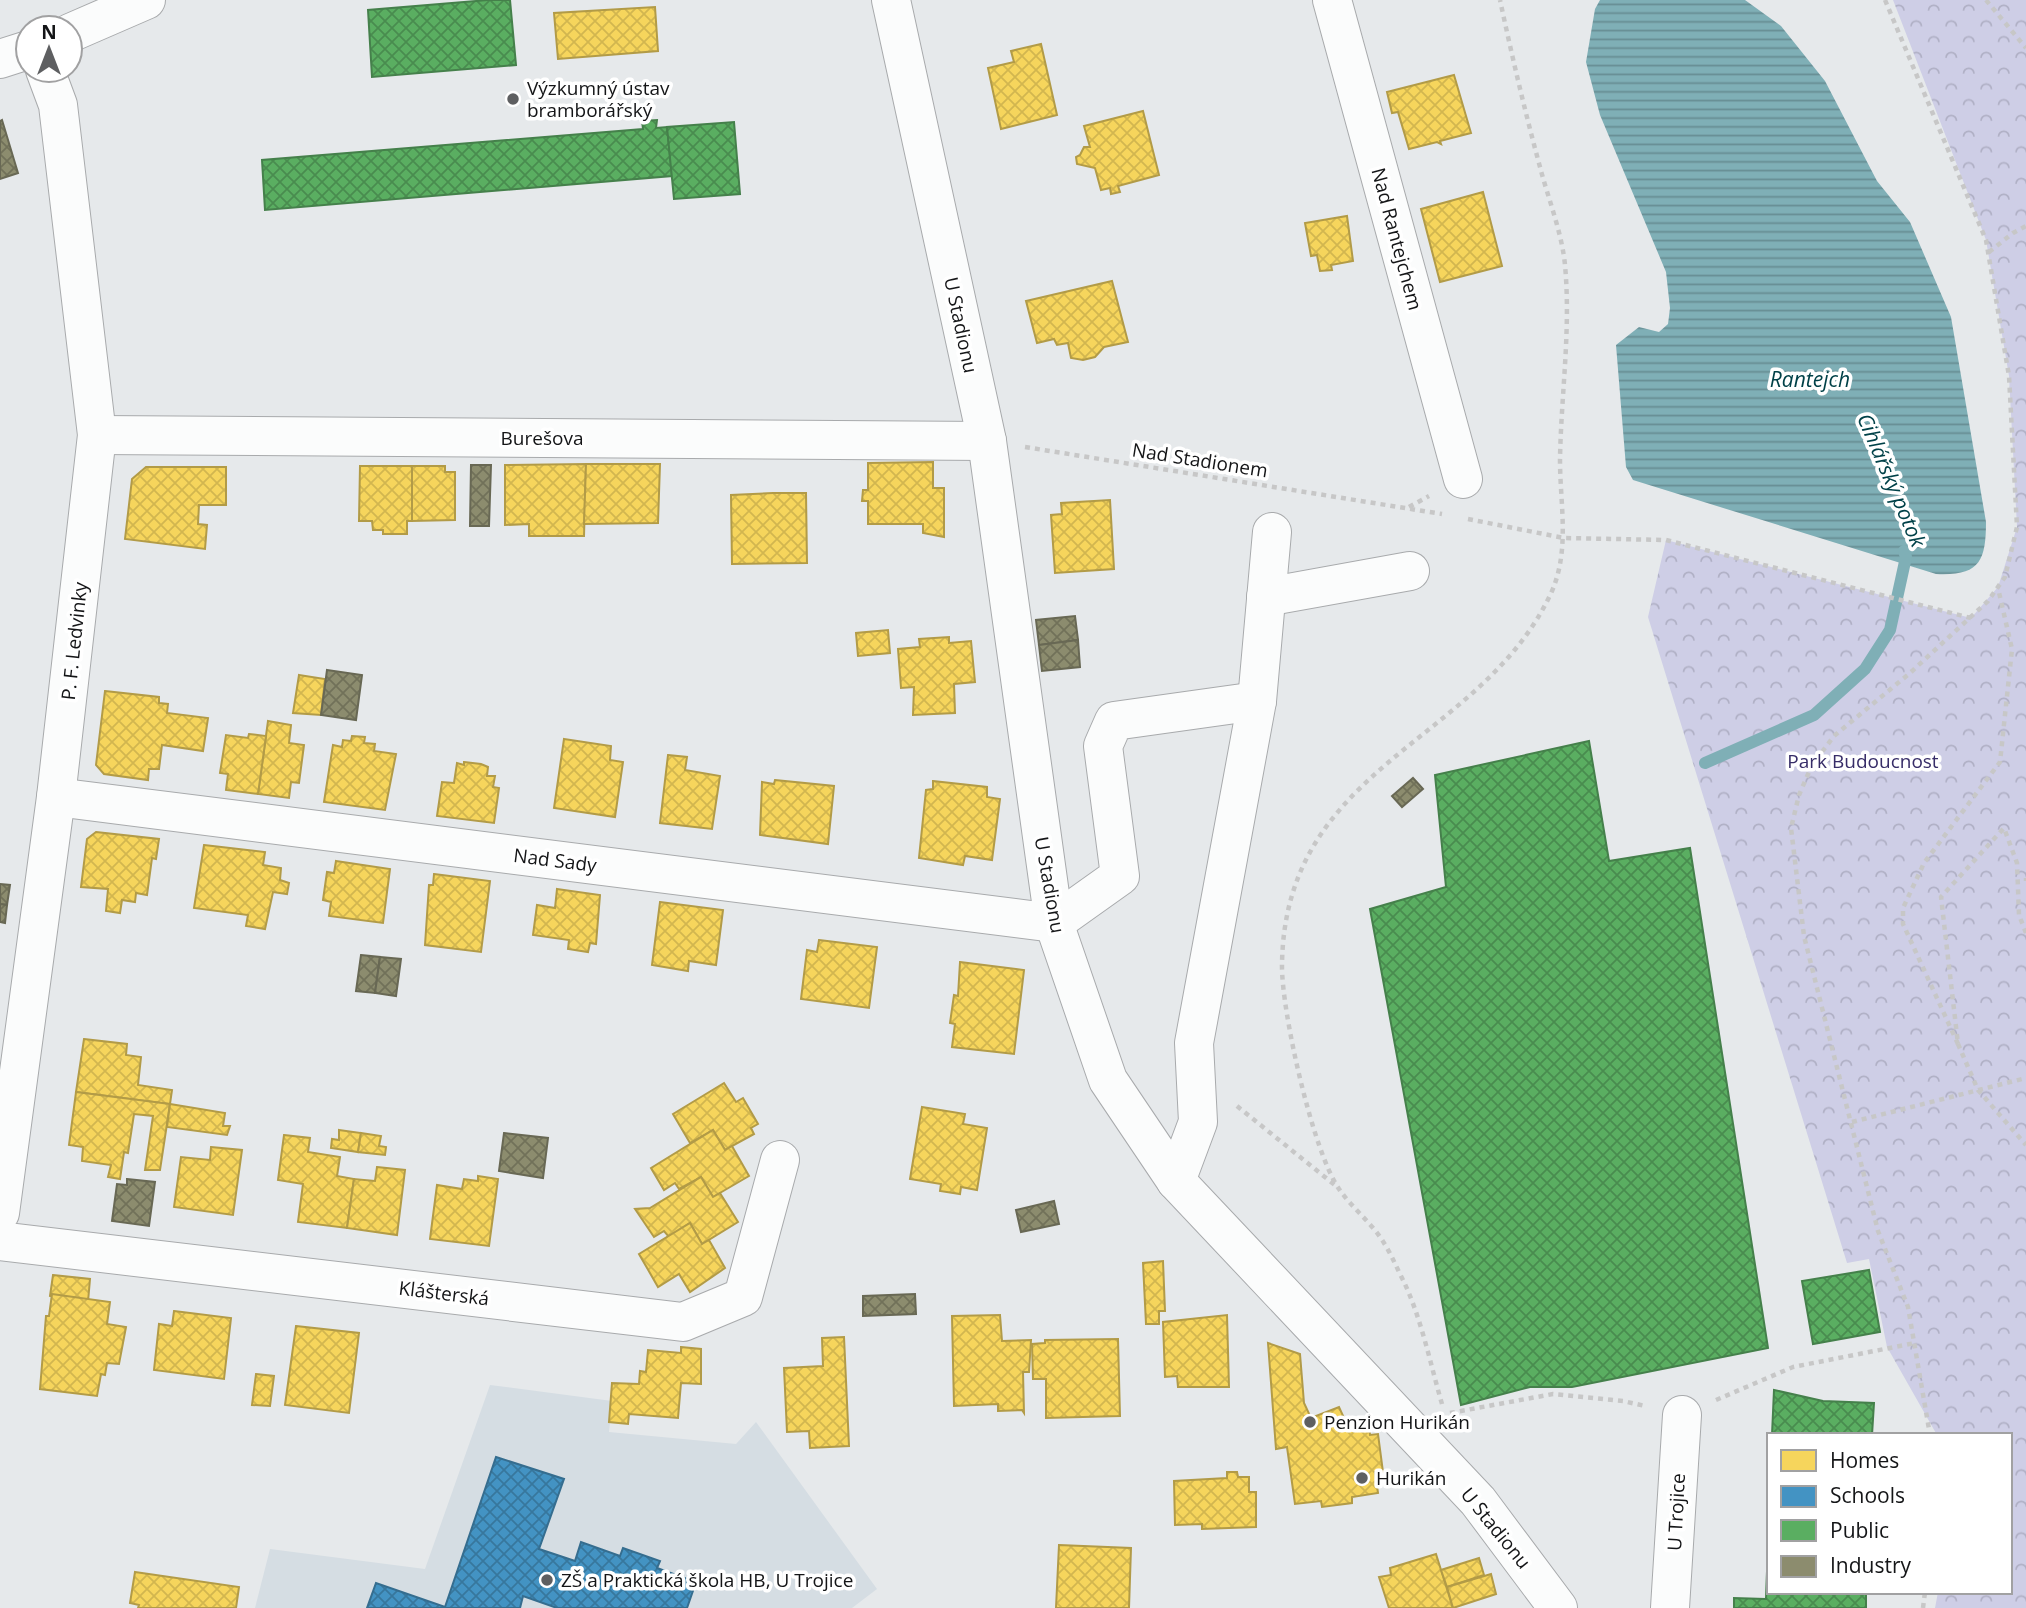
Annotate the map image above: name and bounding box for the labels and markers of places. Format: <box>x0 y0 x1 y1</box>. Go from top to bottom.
place label: Výzkumný ústav bramborářský <box>527 75 670 123</box>
marker: Výzkumný ústav bramborářský <box>505 91 521 107</box>
place label: Penzion Hurikán <box>1324 1409 1470 1435</box>
marker: Penzion Hurikán <box>1302 1414 1318 1430</box>
place label: Hurikán <box>1376 1465 1446 1491</box>
marker: Hurikán <box>1354 1470 1370 1486</box>
place label: ZŠ a Praktická škola HB, U Trojice <box>561 1567 853 1593</box>
marker: ZŠ a Praktická škola HB, U Trojice <box>539 1572 555 1588</box>

